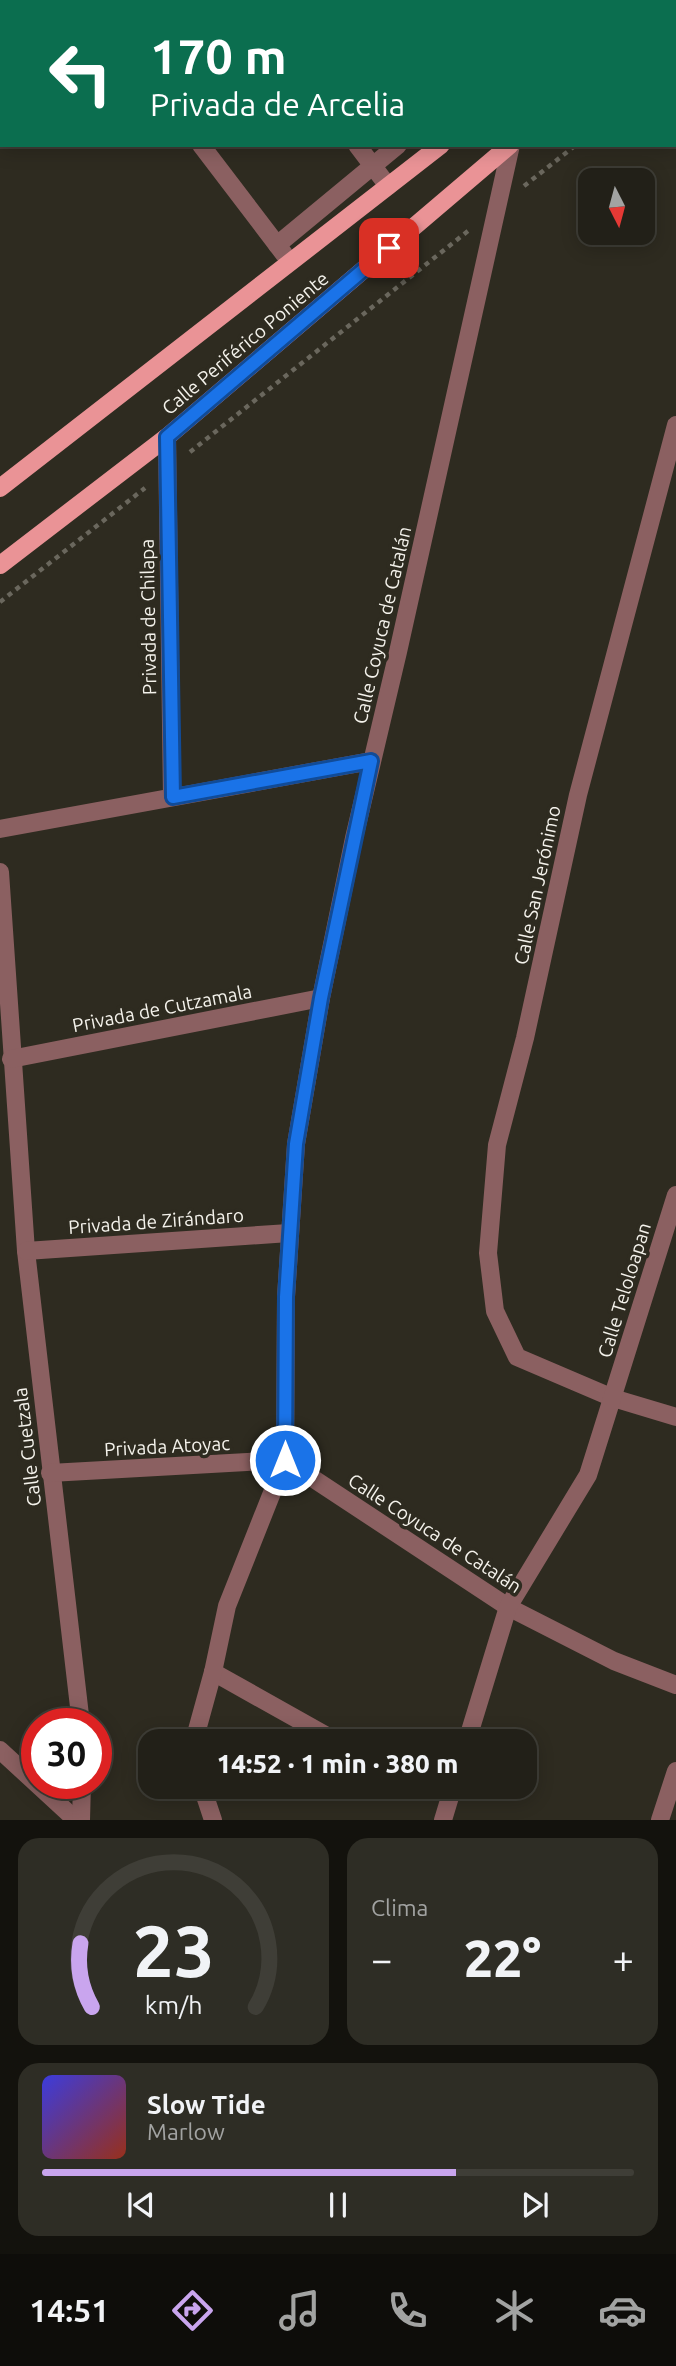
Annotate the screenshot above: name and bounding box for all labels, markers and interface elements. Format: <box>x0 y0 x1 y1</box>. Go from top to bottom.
icon: left <box>35 28 126 119</box>
text: 170 m <box>150 28 287 83</box>
text: Privada de Arcelia <box>150 86 405 122</box>
north arrow <box>578 168 654 245</box>
map controls <box>578 168 655 245</box>
pin <box>359 218 419 278</box>
icon: arrive <box>370 229 408 267</box>
street label: Calle Periférico Poniente <box>157 267 333 419</box>
street label: Calle Coyuca de Catalán <box>349 524 415 726</box>
street label: Privada de Chilapa <box>136 539 160 695</box>
street label: Calle San Jerónimo <box>509 803 565 967</box>
street label: Privada de Cutzamala <box>70 980 254 1036</box>
street label: Privada de Zirándaro <box>68 1204 244 1238</box>
street label: Calle Teloloapan <box>593 1220 655 1360</box>
street label: Calle Cuetzala <box>9 1386 45 1508</box>
position arrow <box>248 1423 322 1497</box>
street label: Privada Atoyac <box>104 1432 231 1460</box>
street label: Calle Coyuca de Catalán <box>344 1469 526 1597</box>
speed limit sign: 30 <box>21 1708 112 1799</box>
text: 14:52 · 1 min · 380 m <box>217 1749 458 1778</box>
text: Clima <box>371 1895 428 1920</box>
text: 23 <box>132 1910 215 1992</box>
text: 22° <box>464 1929 541 1987</box>
text: − <box>371 1938 392 1980</box>
text: + <box>613 1938 634 1980</box>
text: km/h <box>145 1991 202 2019</box>
text: Slow Tide <box>147 2090 266 2119</box>
text: Marlow <box>147 2119 225 2144</box>
icon: previous <box>122 2186 160 2224</box>
icon: pause <box>319 2186 357 2224</box>
icon: next <box>516 2186 554 2224</box>
icon: directions <box>168 2286 217 2335</box>
icon: music <box>275 2286 324 2335</box>
icon: phone <box>383 2286 432 2335</box>
icon: climate <box>490 2286 539 2335</box>
icon: car <box>598 2286 647 2335</box>
text: 14:51 <box>29 2292 109 2328</box>

